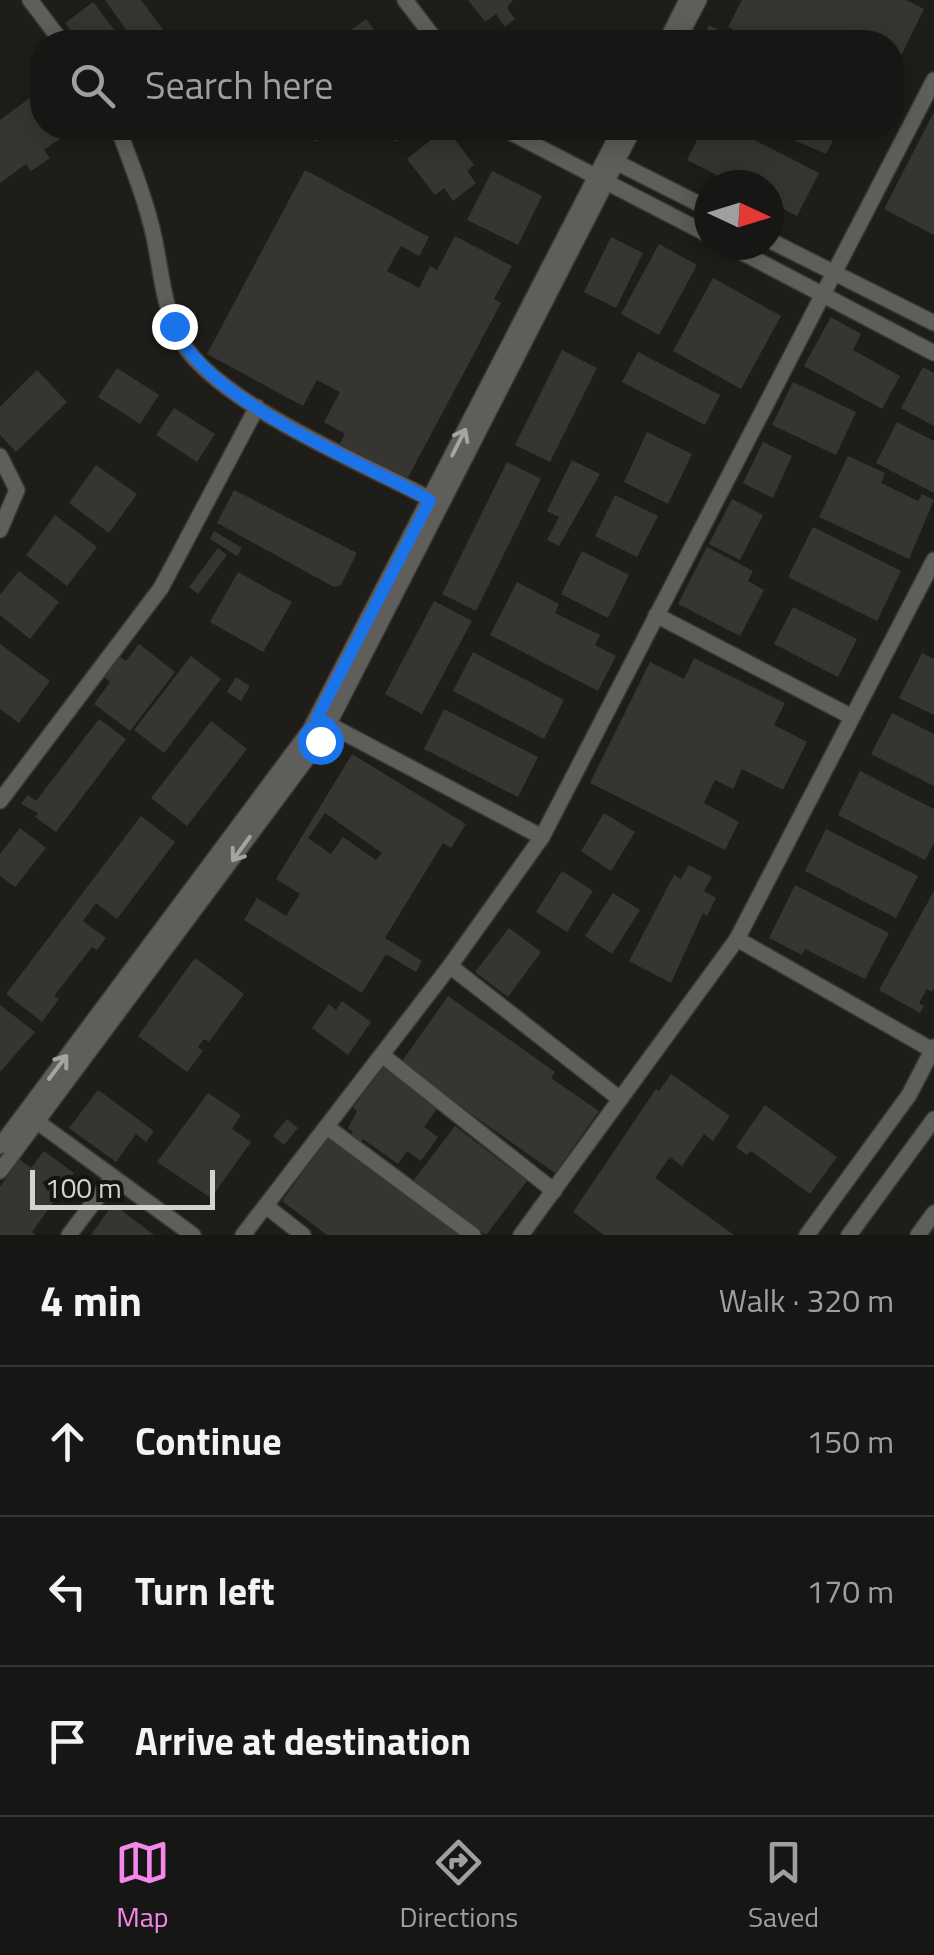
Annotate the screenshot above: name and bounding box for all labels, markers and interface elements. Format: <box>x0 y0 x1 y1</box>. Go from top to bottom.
search box <box>30 30 904 140</box>
text: Search here <box>145 56 333 114</box>
icon: search <box>65 58 120 113</box>
north arrow <box>694 170 784 260</box>
route end <box>152 304 198 350</box>
one-way arrow <box>450 428 469 458</box>
route start <box>298 719 344 765</box>
one-way arrow <box>230 835 251 862</box>
one-way arrow <box>48 1054 69 1081</box>
scale bar <box>30 1165 215 1210</box>
text: 100 m <box>45 1166 122 1209</box>
text: 4 min <box>40 1268 142 1332</box>
text: Walk · 320 m <box>719 1276 894 1324</box>
text: Continue <box>135 1412 282 1470</box>
icon: ahead <box>40 1414 95 1469</box>
text: 150 m <box>806 1417 894 1465</box>
text: Turn left <box>135 1562 275 1620</box>
icon: left <box>40 1564 95 1619</box>
text: 170 m <box>806 1567 894 1615</box>
text: Arrive at destination <box>135 1712 471 1770</box>
icon: arrive <box>40 1714 95 1769</box>
tab: Map <box>115 1835 170 1938</box>
tab: Directions <box>400 1835 518 1938</box>
tab: Saved <box>748 1835 819 1938</box>

